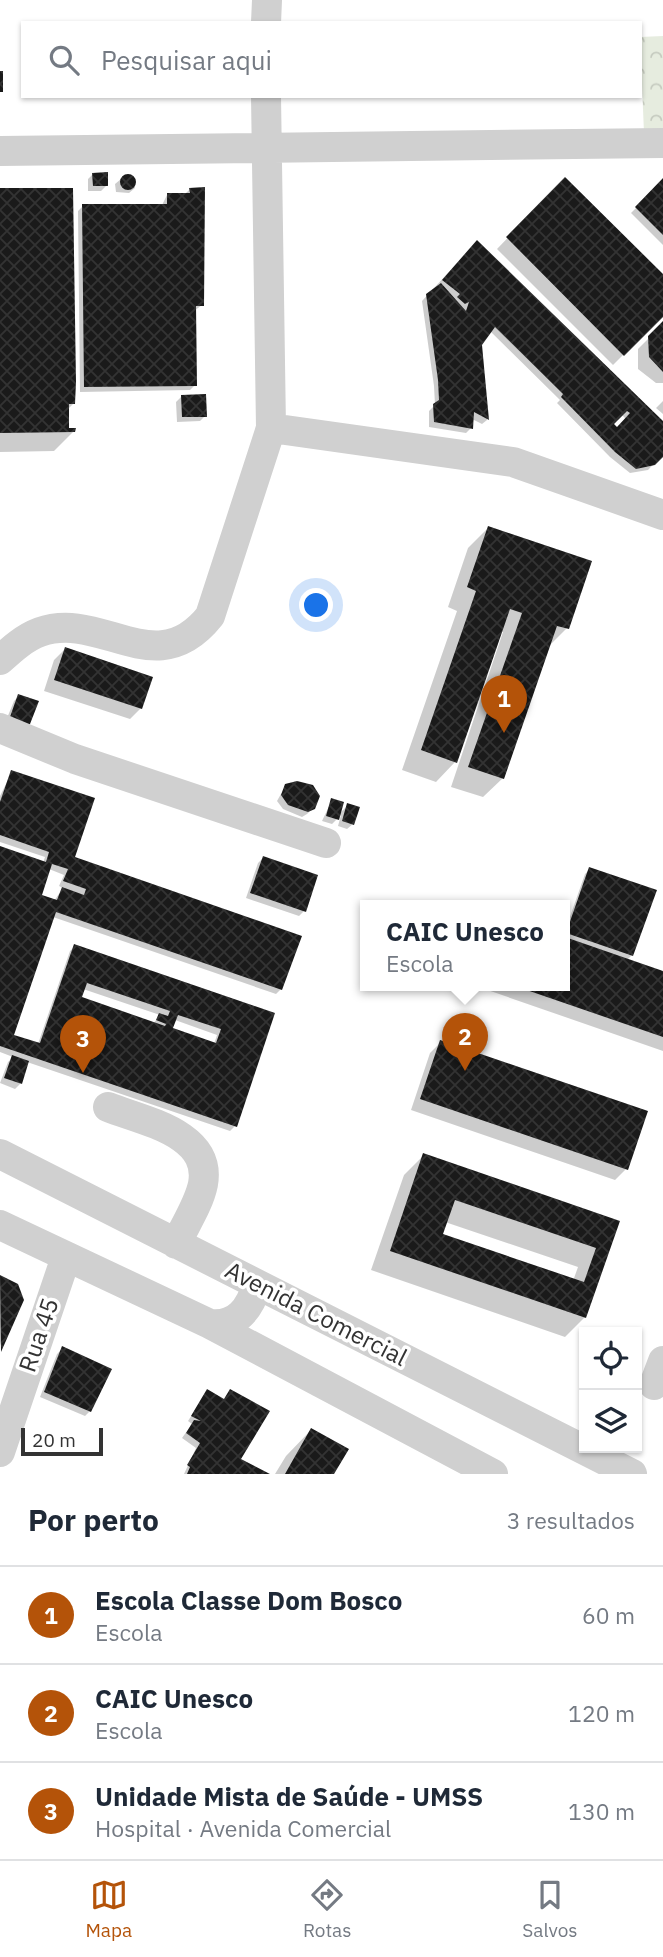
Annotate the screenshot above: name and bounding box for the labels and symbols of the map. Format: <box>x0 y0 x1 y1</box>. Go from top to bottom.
your location <box>299 588 333 622</box>
pin: 1 <box>481 675 527 733</box>
pin: 2 <box>442 1013 488 1071</box>
pin: 3 <box>60 1015 106 1073</box>
street label: Avenida Comercial <box>220 1253 413 1373</box>
street label: Rua 45 <box>11 1293 66 1376</box>
scale bar <box>21 1425 103 1457</box>

